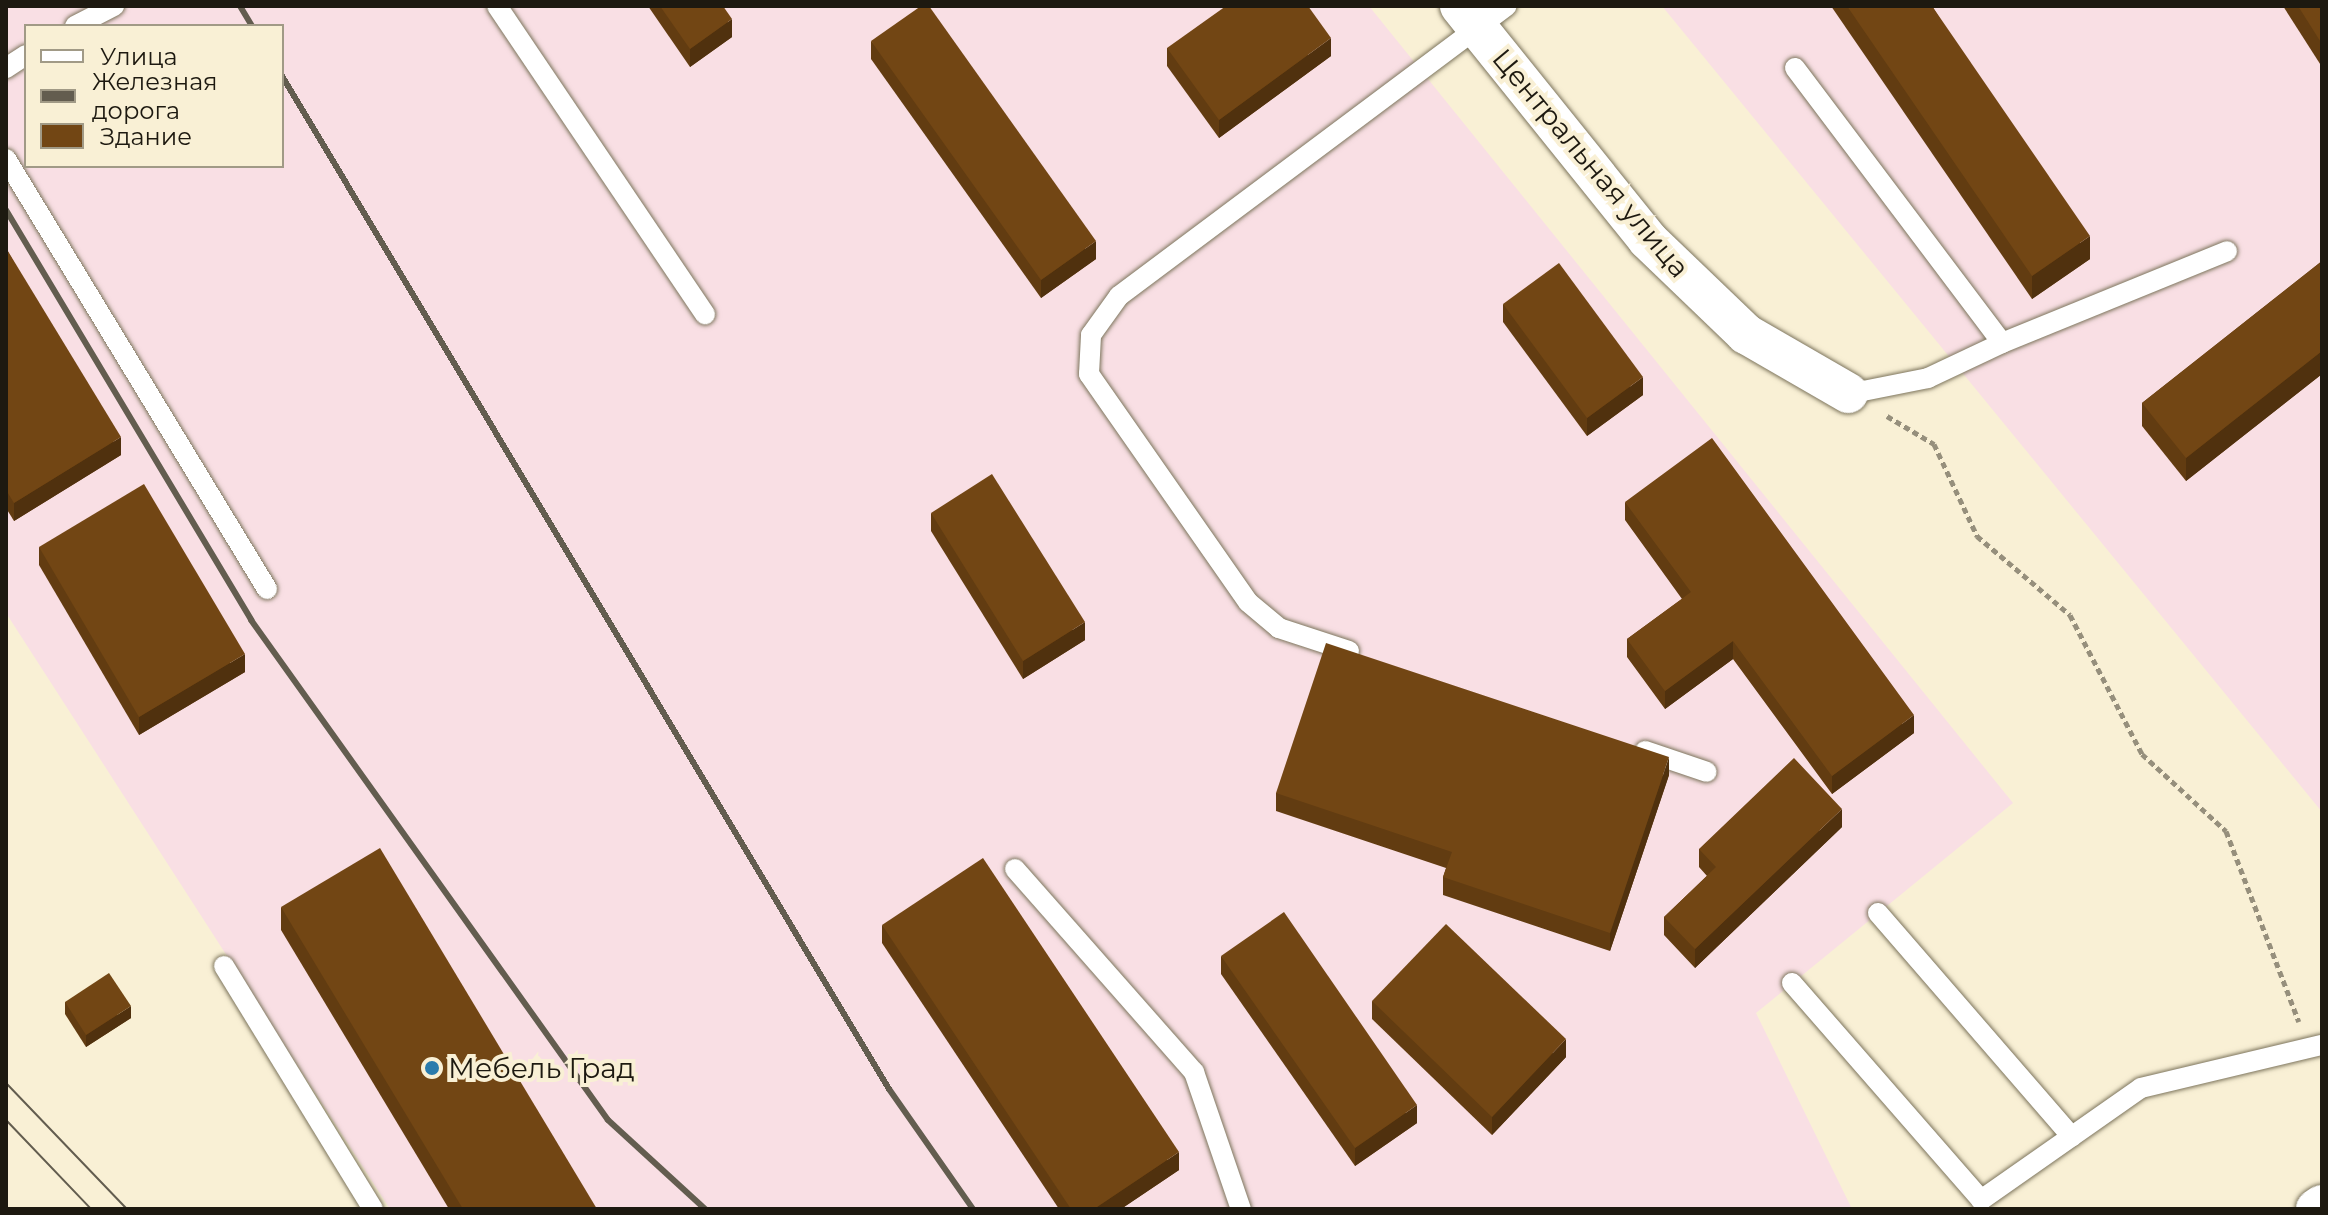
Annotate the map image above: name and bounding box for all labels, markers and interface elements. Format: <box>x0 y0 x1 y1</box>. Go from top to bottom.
legend <box>24 24 284 168</box>
text: Улица <box>100 42 178 71</box>
street label: Центральная улица <box>1486 42 1696 284</box>
text: Железная дорога <box>92 67 218 125</box>
text: Здание <box>100 122 192 151</box>
place label: Мебель Град <box>448 1051 635 1085</box>
marker: Мебель Град <box>423 1059 441 1077</box>

